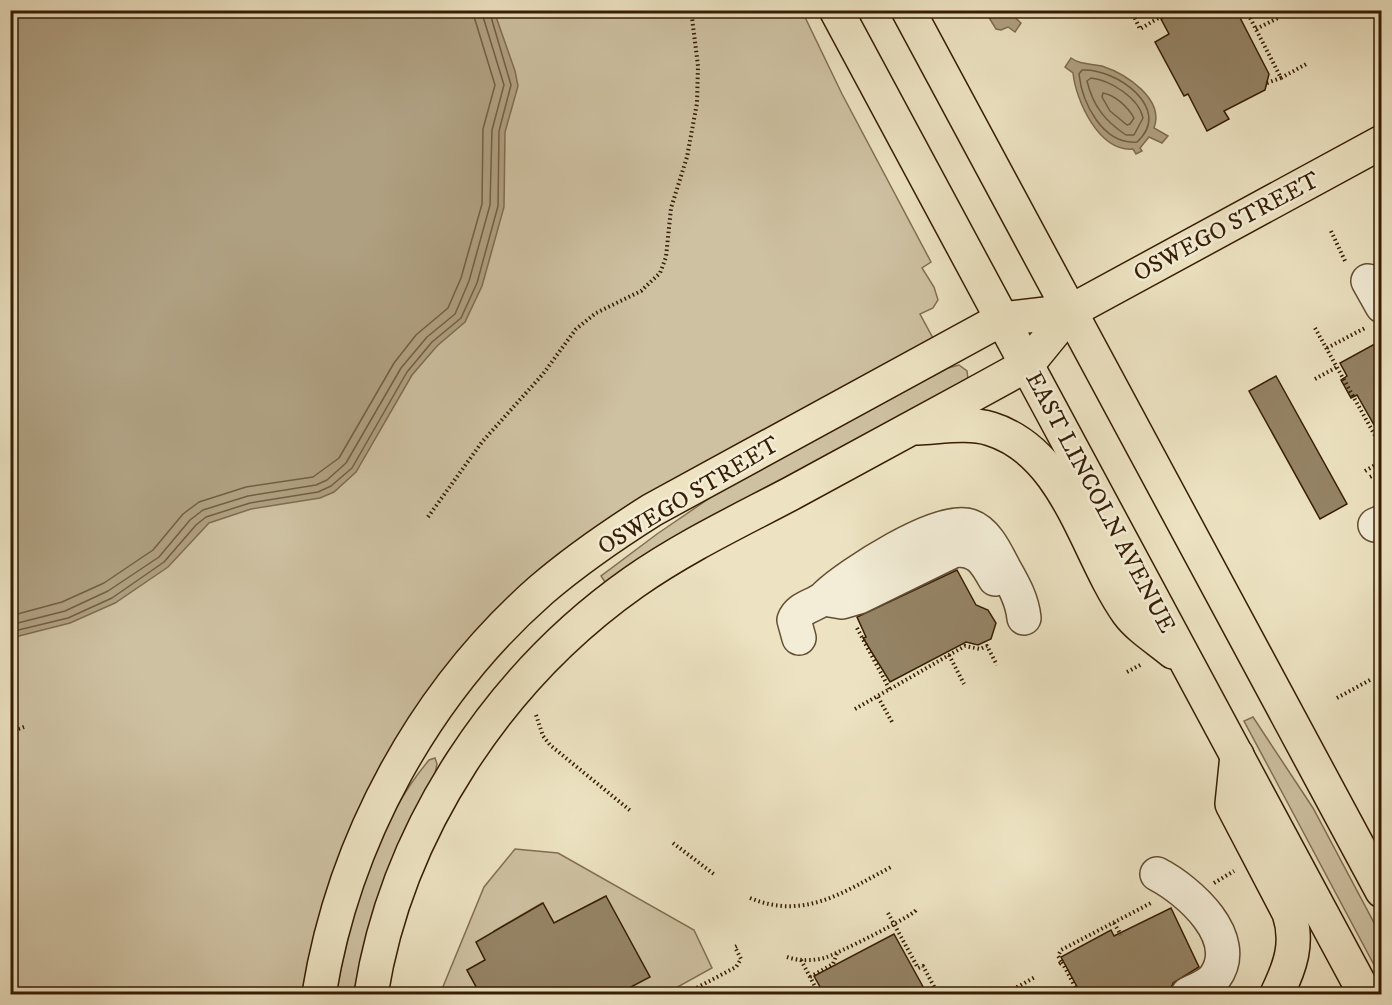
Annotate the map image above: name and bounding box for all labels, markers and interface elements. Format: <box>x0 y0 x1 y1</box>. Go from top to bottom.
street label: OSWEGO STREET <box>1128 165 1325 289</box>
street label: EAST LINCOLN AVENUE <box>1018 367 1182 638</box>
street label: OSWEGO STREET <box>592 430 785 562</box>

